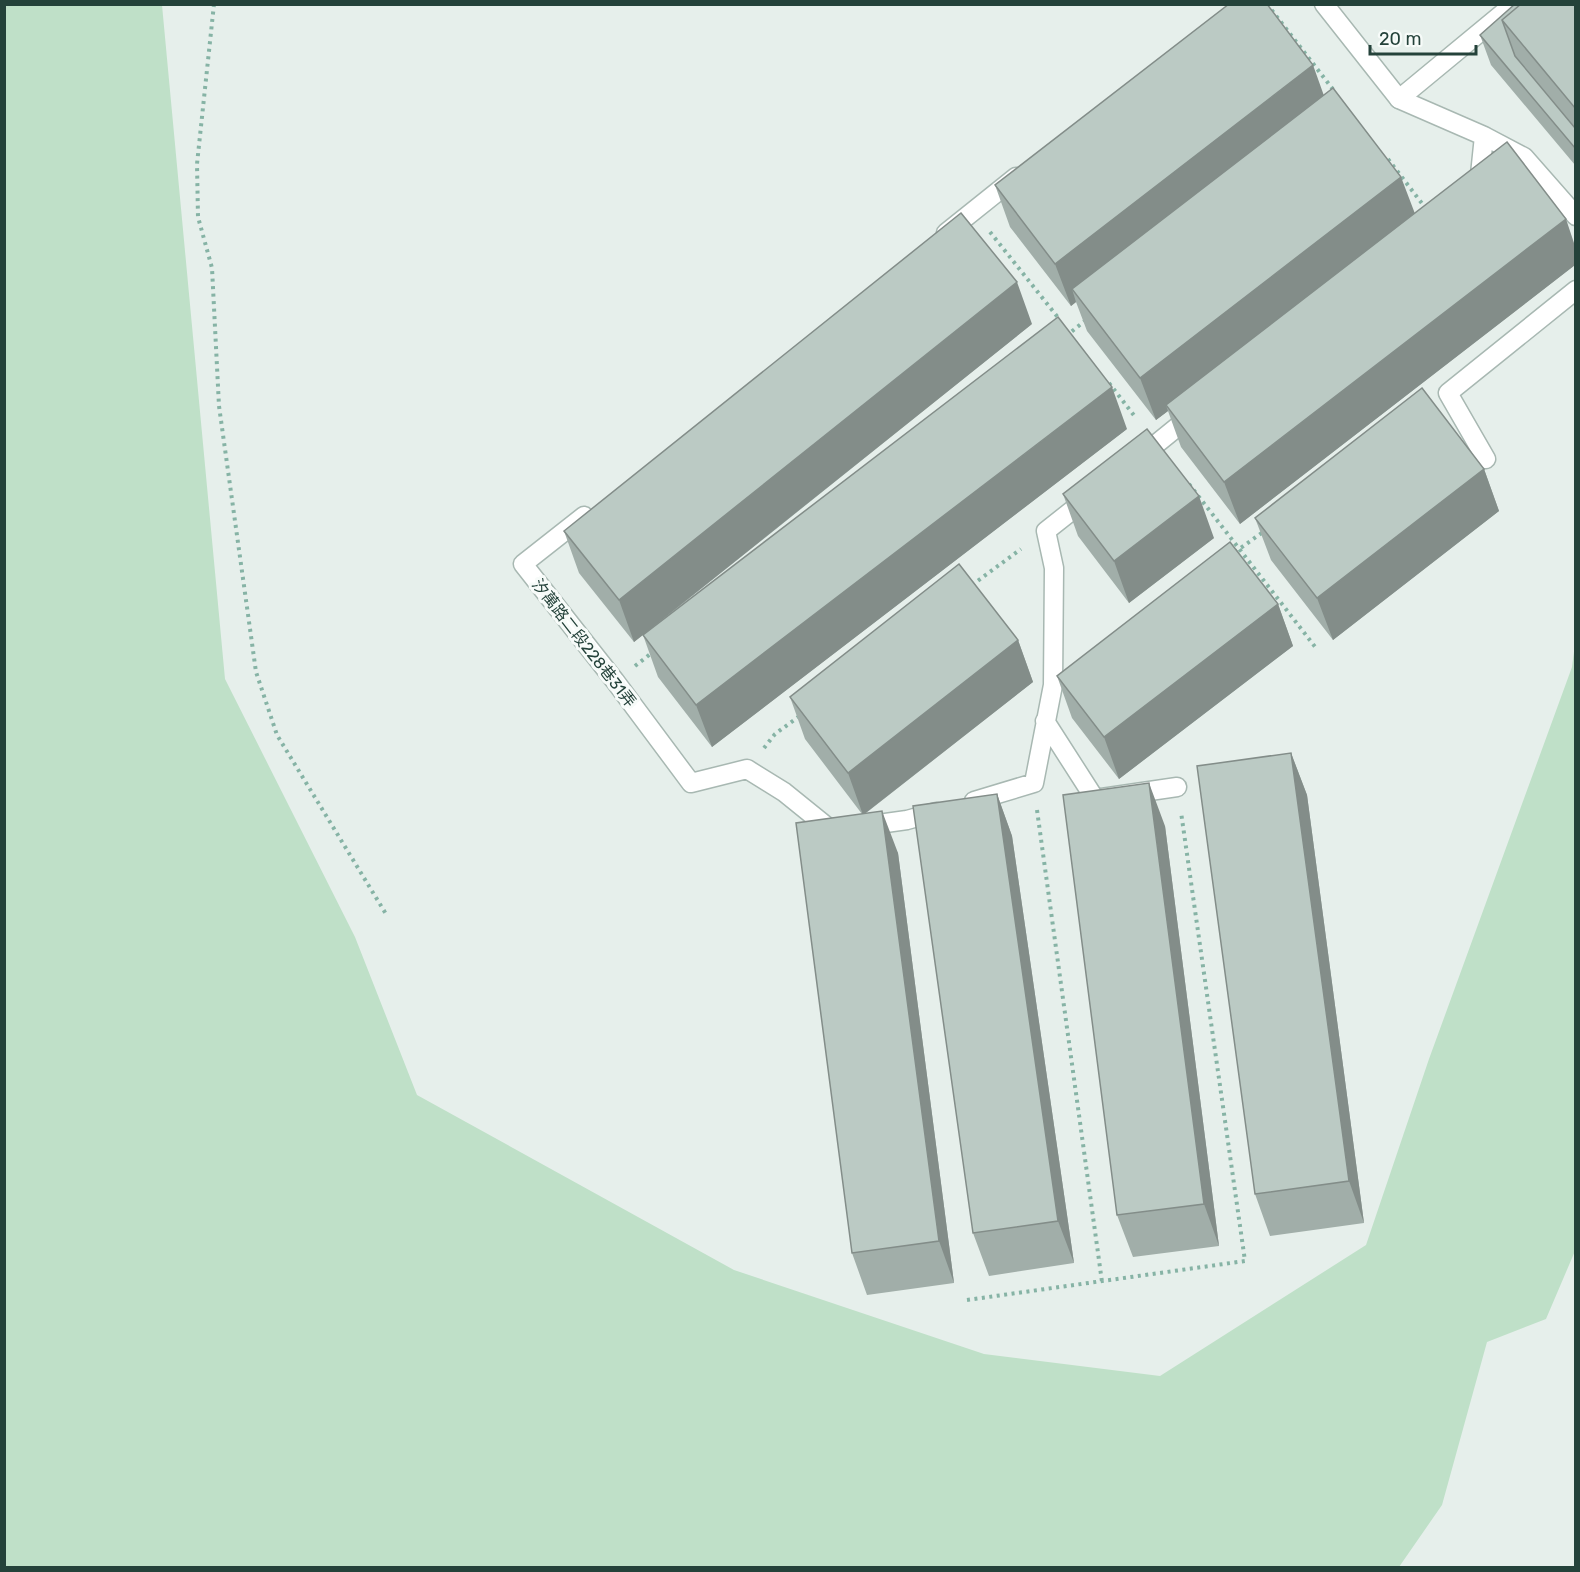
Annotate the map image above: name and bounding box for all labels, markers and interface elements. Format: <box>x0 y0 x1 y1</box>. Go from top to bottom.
scale bar <box>1370 18 1476 56</box>
text: 20 m <box>1379 28 1421 50</box>
street label: 汐萬路二段228巷31弄 <box>528 575 640 711</box>

